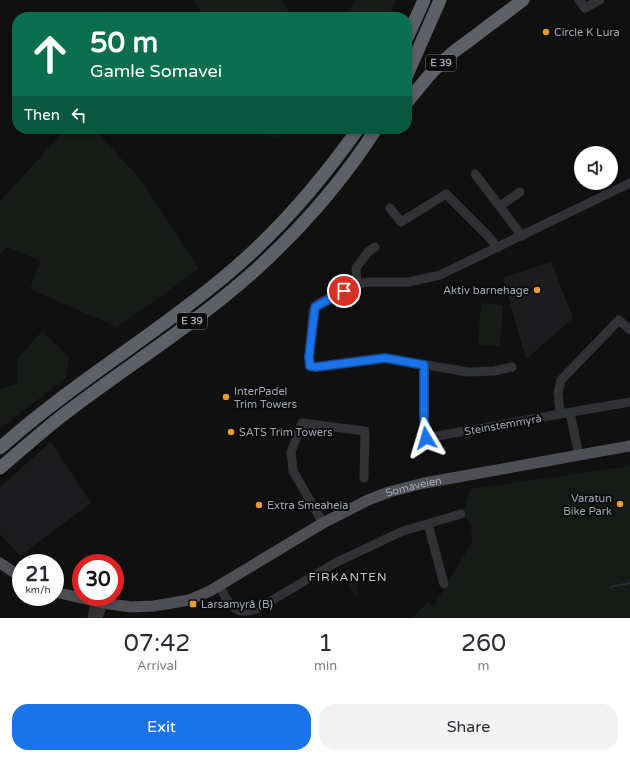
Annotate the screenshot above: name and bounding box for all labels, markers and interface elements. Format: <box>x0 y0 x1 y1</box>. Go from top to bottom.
text: 50 m <box>90 26 158 60</box>
place label: Circle K Lura <box>554 26 620 39</box>
marker: Circle K Lura <box>541 27 551 37</box>
icon: ahead <box>24 28 76 80</box>
road number: E 39 <box>426 55 456 71</box>
text: Gamle Somavei <box>90 60 222 82</box>
icon: left <box>68 104 90 126</box>
text: Then <box>24 106 60 124</box>
map controls <box>574 146 618 190</box>
button: sound <box>574 146 618 190</box>
pin <box>327 274 361 308</box>
icon: arrive <box>333 280 355 302</box>
place label: Aktiv barnehage <box>443 284 529 297</box>
marker: Aktiv barnehage <box>532 285 542 295</box>
road number: E 39 <box>177 313 207 329</box>
place label: InterPadel Trim Towers <box>234 385 297 411</box>
marker: InterPadel Trim Towers <box>221 392 231 402</box>
street label: Steinstemmyrå <box>463 412 543 438</box>
position arrow <box>405 417 447 459</box>
place label: SATS Trim Towers <box>239 426 333 439</box>
marker: SATS Trim Towers <box>226 427 236 437</box>
street label: Somaveien <box>383 473 443 499</box>
place label: Varatun Bike Park <box>563 492 612 518</box>
place label: Extra Smeaheia <box>267 499 348 512</box>
marker: Varatun Bike Park <box>615 499 625 509</box>
marker: Extra Smeaheia <box>254 500 264 510</box>
speed limit sign: 30 <box>72 554 124 606</box>
text: 21 <box>25 563 51 587</box>
district label: FIRKANTEN <box>308 570 388 584</box>
text: km/h <box>25 584 51 596</box>
place label: Larsamyrå (B) <box>201 598 273 611</box>
marker: Larsamyrå (B) <box>188 599 198 609</box>
text: 07:42 <box>124 629 190 658</box>
text: 1 <box>318 629 333 658</box>
text: 260 <box>461 629 506 658</box>
text: Arrival <box>137 658 177 674</box>
text: min <box>314 658 337 674</box>
text: m <box>478 658 490 674</box>
button: Exit <box>12 704 311 750</box>
button: Share <box>319 704 618 750</box>

